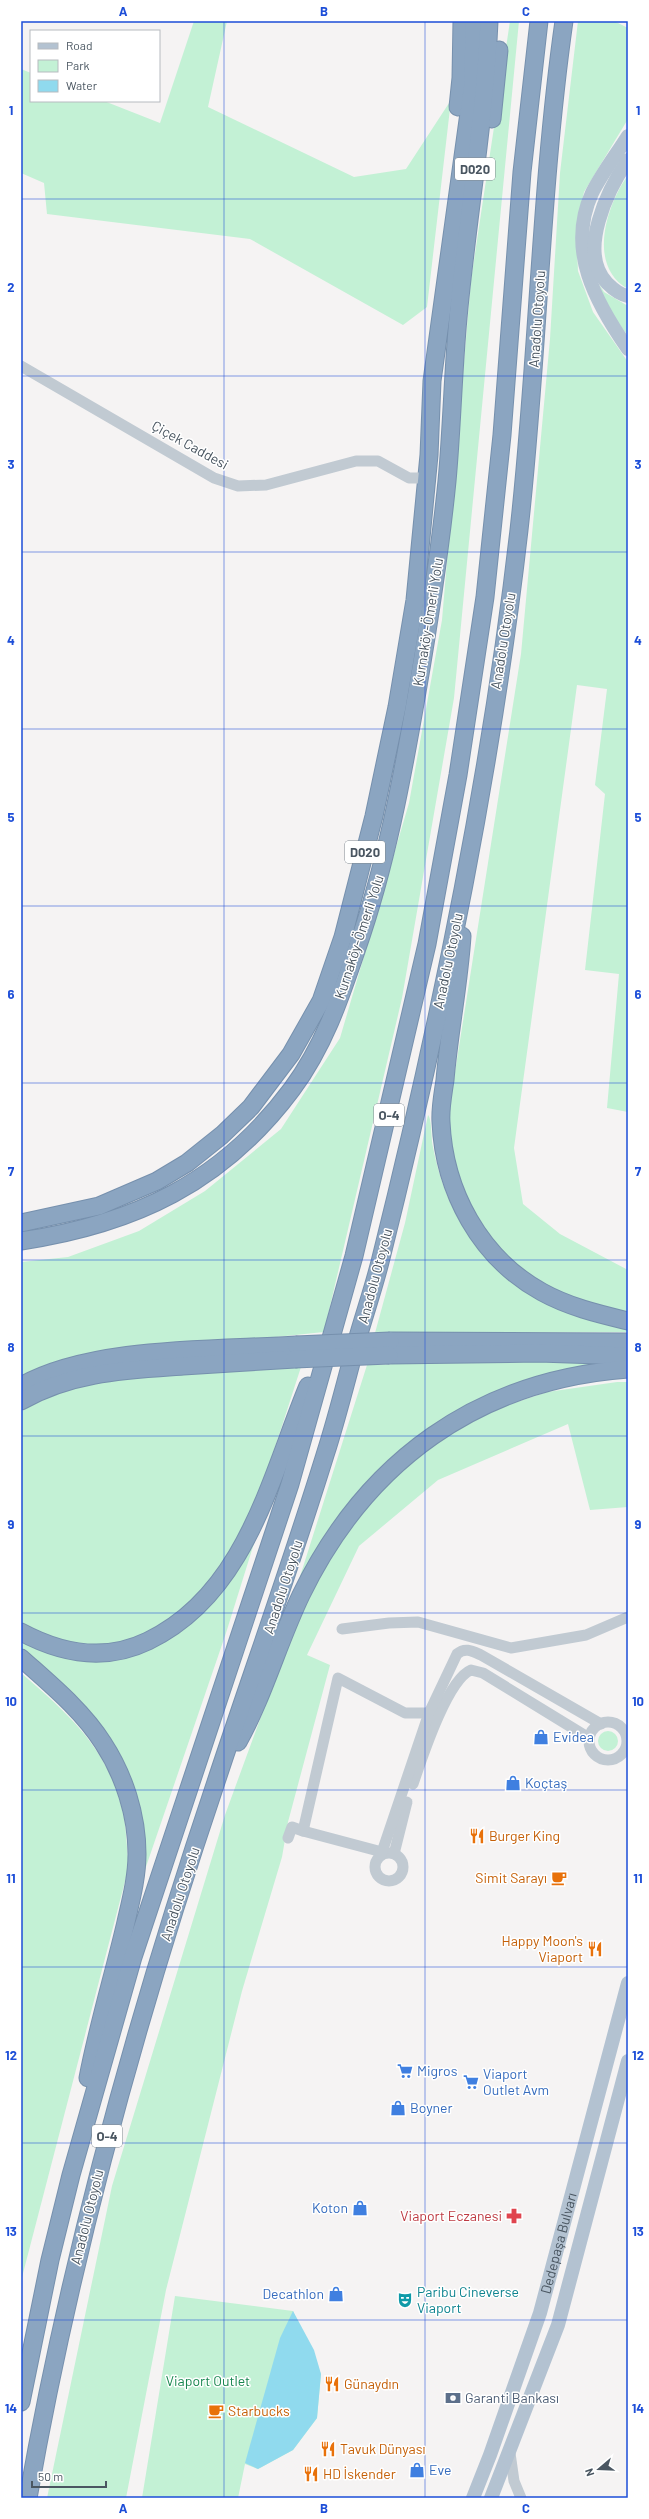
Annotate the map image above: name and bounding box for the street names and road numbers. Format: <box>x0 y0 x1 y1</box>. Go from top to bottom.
road number: D020 <box>455 158 495 180</box>
street label: Anadolu Otoyolu <box>525 270 548 368</box>
street label: Çiçek Caddesi <box>149 417 232 473</box>
street label: Kurnaköy-Ömerli Yolu <box>409 557 446 687</box>
street label: Anadolu Otoyolu <box>486 591 519 690</box>
road number: D020 <box>345 841 385 863</box>
street label: Kurnaköy-Ömerli Yolu <box>330 873 387 1001</box>
street label: Anadolu Otoyolu <box>429 911 466 1010</box>
road number: O-4 <box>374 1104 404 1126</box>
street label: Anadolu Otoyolu <box>354 1227 395 1325</box>
street label: Anadolu Otoyolu <box>259 1538 306 1636</box>
street label: Anadolu Otoyolu <box>156 1845 203 1943</box>
road number: O-4 <box>92 2125 122 2147</box>
street label: Anadolu Otoyolu <box>66 2168 107 2266</box>
street label: Dedepaşa Bulvarı <box>537 2191 580 2296</box>

